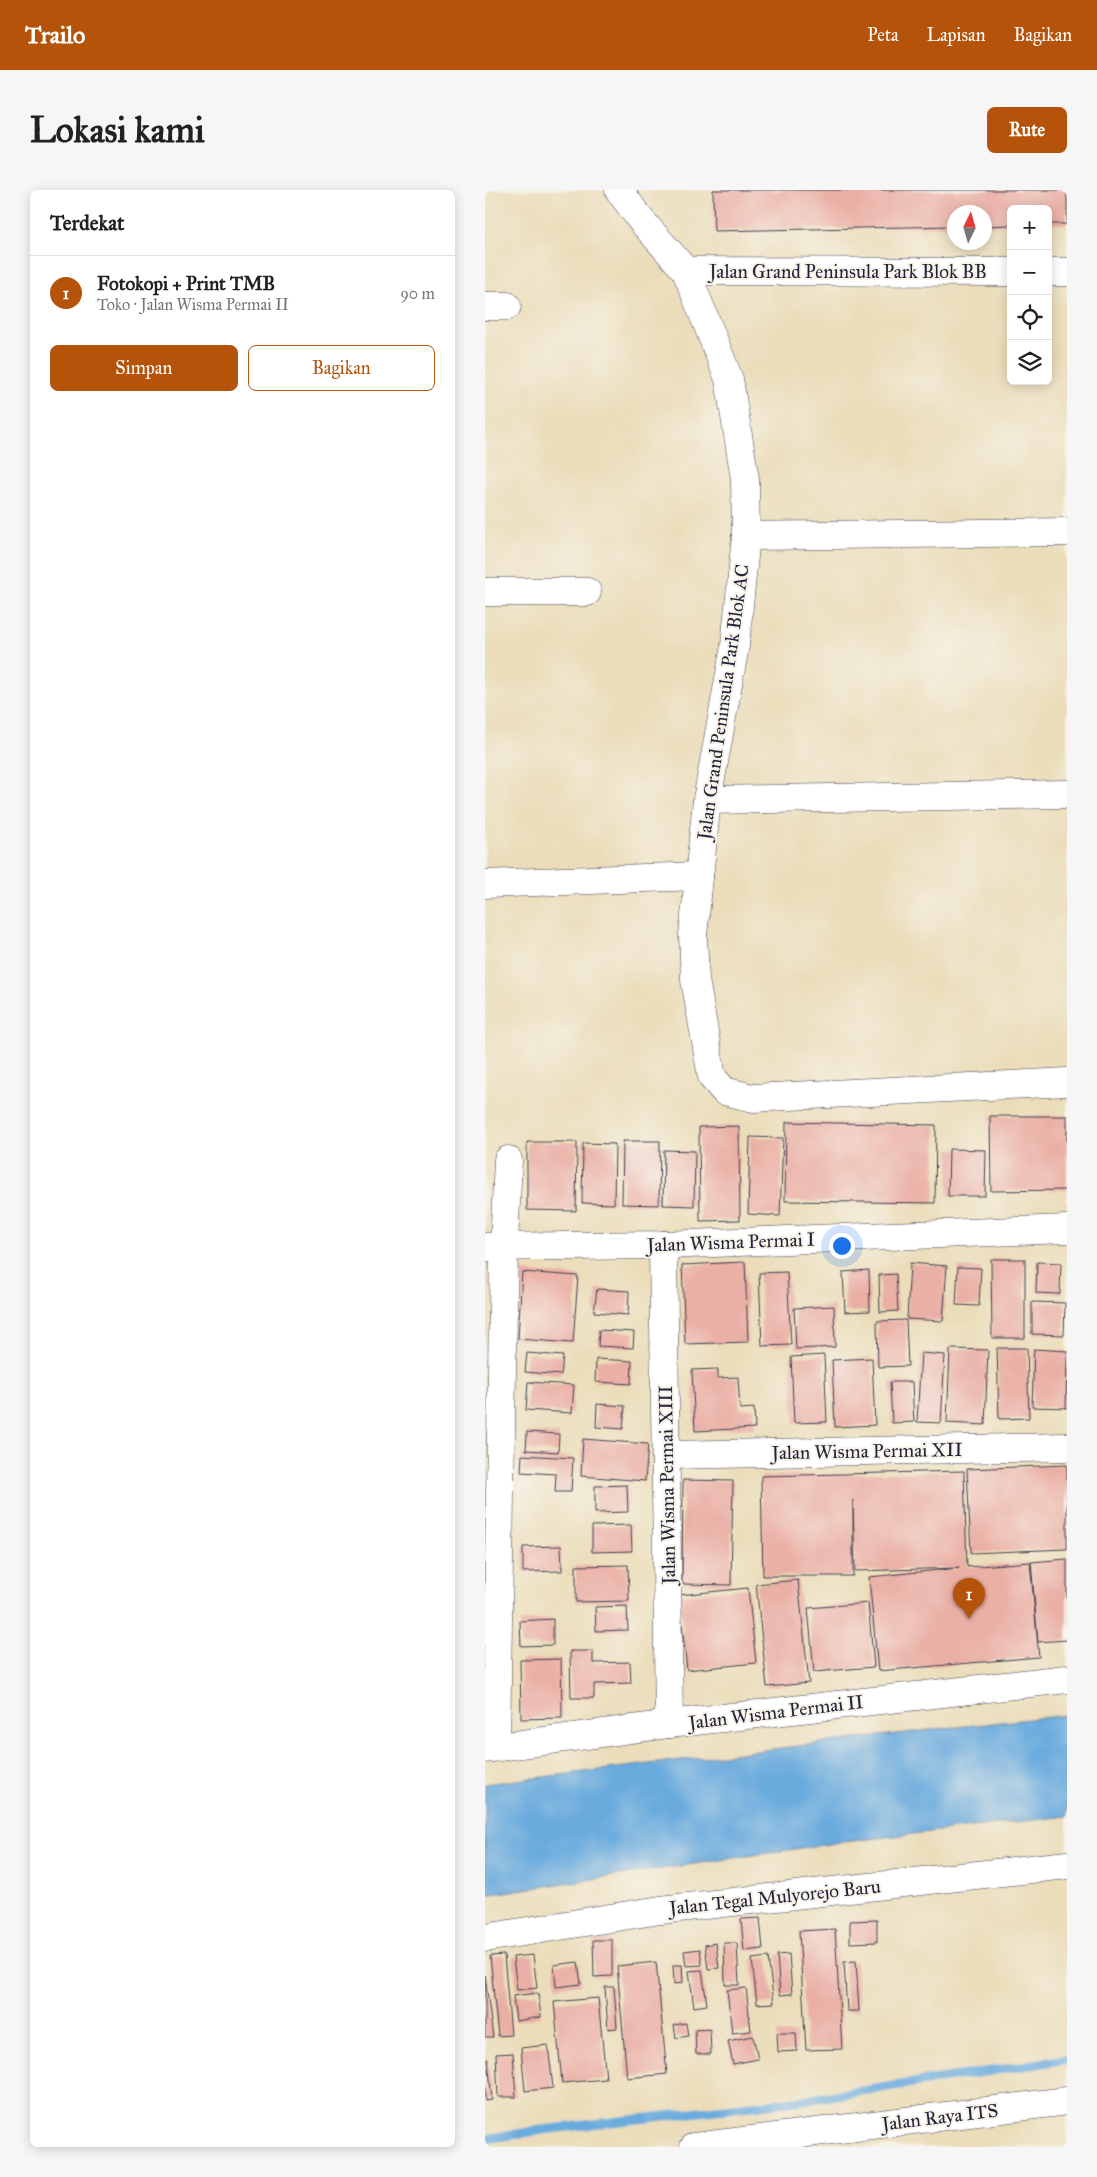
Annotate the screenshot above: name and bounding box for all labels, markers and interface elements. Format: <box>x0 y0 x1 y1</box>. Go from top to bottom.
text: Trailo <box>25 20 85 50</box>
text: Peta <box>867 24 899 46</box>
text: Lapisan <box>927 24 985 46</box>
text: Bagikan <box>1013 24 1072 46</box>
button: Rute <box>987 107 1067 153</box>
text: Lokasi kami <box>30 109 205 152</box>
north arrow <box>947 205 992 250</box>
map controls <box>1007 205 1052 385</box>
button: + <box>1007 205 1052 250</box>
text: Terdekat <box>50 210 124 236</box>
button: − <box>1007 250 1052 295</box>
street label: Jalan Grand Peninsula Park Blok BB <box>707 260 987 284</box>
text: Fotokopi + Print TMB <box>97 272 275 295</box>
text: 1 <box>63 284 69 303</box>
text: 90 m <box>400 284 435 303</box>
text: Toko · Jalan Wisma Permai II <box>97 295 289 314</box>
button: locate <box>1007 295 1052 340</box>
button: layers <box>1007 340 1052 385</box>
button: Simpan <box>50 345 238 391</box>
button: Bagikan <box>248 345 435 391</box>
street label: Jalan Grand Peninsula Park Blok AC <box>692 563 755 843</box>
street label: Jalan Wisma Permai I <box>645 1228 815 1257</box>
your location <box>829 1233 855 1259</box>
street label: Jalan Wisma Permai XIII <box>654 1385 681 1587</box>
street label: Jalan Wisma Permai XII <box>769 1438 963 1465</box>
pin: 1 <box>953 1578 985 1619</box>
street label: Jalan Wisma Permai II <box>685 1690 865 1735</box>
street label: Jalan Tegal Mulyorejo Baru <box>666 1874 882 1921</box>
street label: Jalan Raya ITS <box>879 2098 1000 2137</box>

